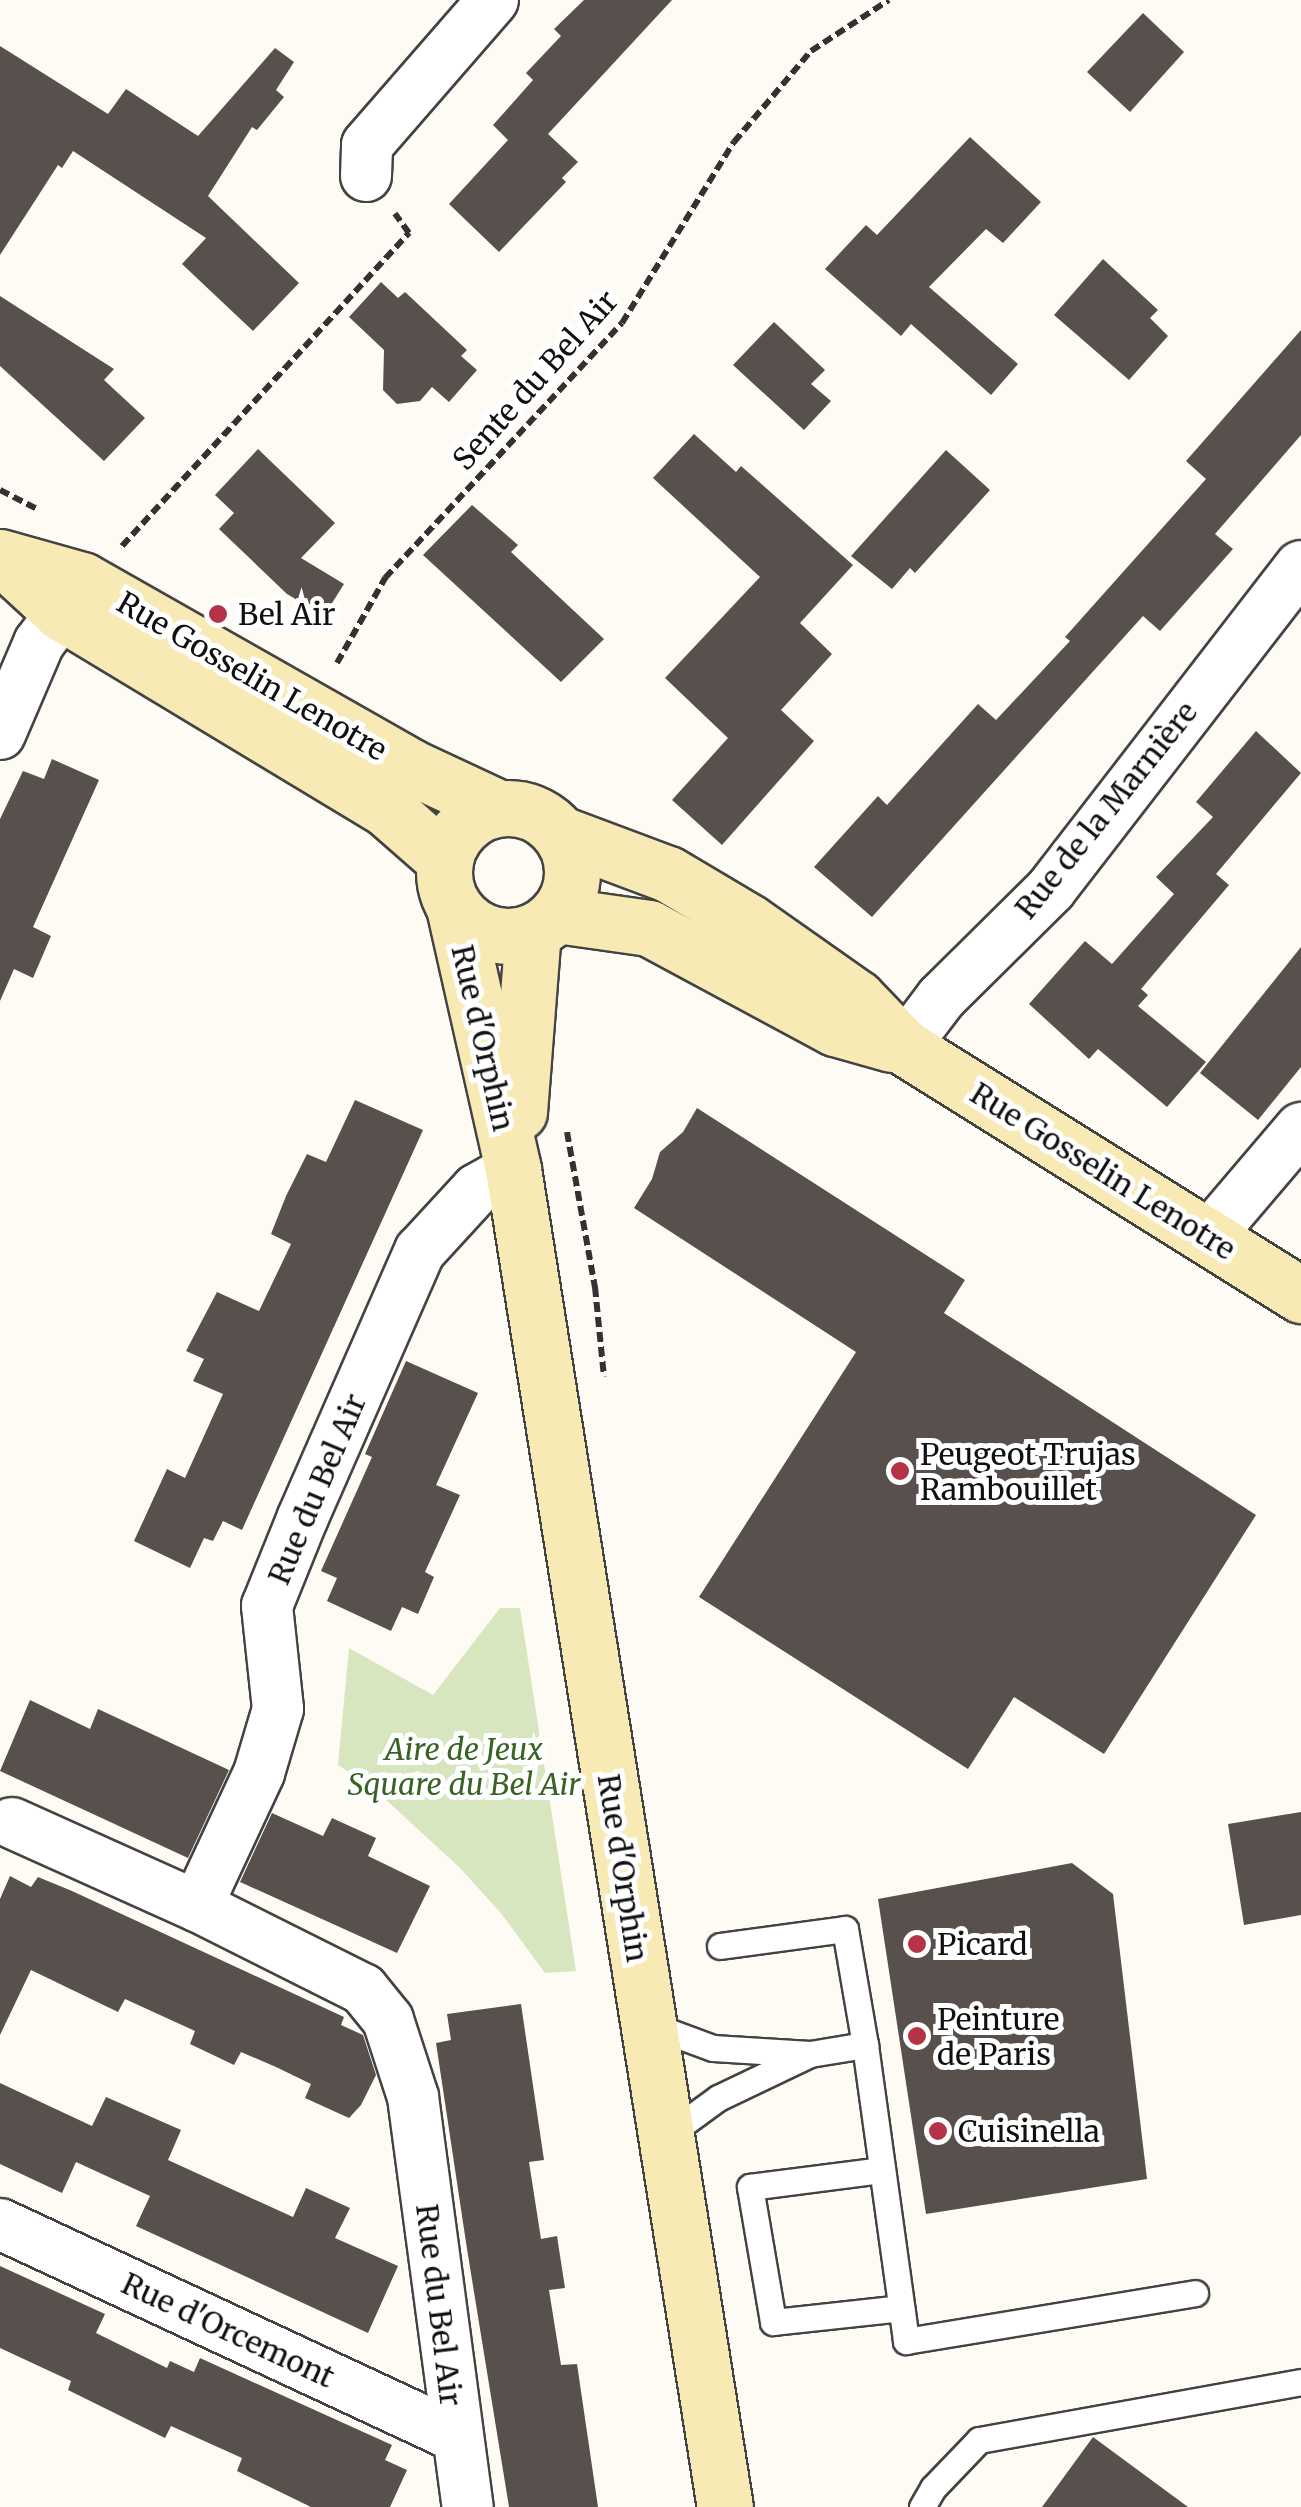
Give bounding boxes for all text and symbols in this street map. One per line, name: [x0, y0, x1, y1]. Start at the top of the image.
street label: Sente du Bel Air: [445, 283, 625, 477]
street label: Rue Gosselin Lenotre: [111, 584, 393, 768]
place label: Bel Air: [238, 596, 335, 632]
marker: Bel Air: [207, 603, 229, 625]
street label: Rue de la Marnière: [1008, 694, 1204, 926]
street label: Rue d'Orphin: [444, 942, 522, 1134]
street label: Rue Gosselin Lenotre: [964, 1075, 1242, 1267]
street label: Rue du Bel Air: [261, 1388, 373, 1590]
place label: Peugeot Trujas Rambouillet: [920, 1436, 1136, 1506]
marker: Peugeot Trujas Rambouillet: [889, 1460, 911, 1482]
park label: Aire de Jeux Square du Bel Air: [348, 1731, 580, 1802]
street label: Rue d'Orphin: [590, 1771, 656, 1965]
place label: Picard: [937, 1926, 1028, 1962]
marker: Picard: [906, 1933, 928, 1955]
place label: Peinture de Paris: [937, 2001, 1059, 2072]
marker: Peinture de Paris: [906, 2025, 928, 2047]
place label: Cuisinella: [958, 2113, 1100, 2149]
marker: Cuisinella: [927, 2120, 949, 2142]
street label: Rue du Bel Air: [409, 2202, 469, 2408]
street label: Rue d'Orcemont: [116, 2265, 340, 2395]

